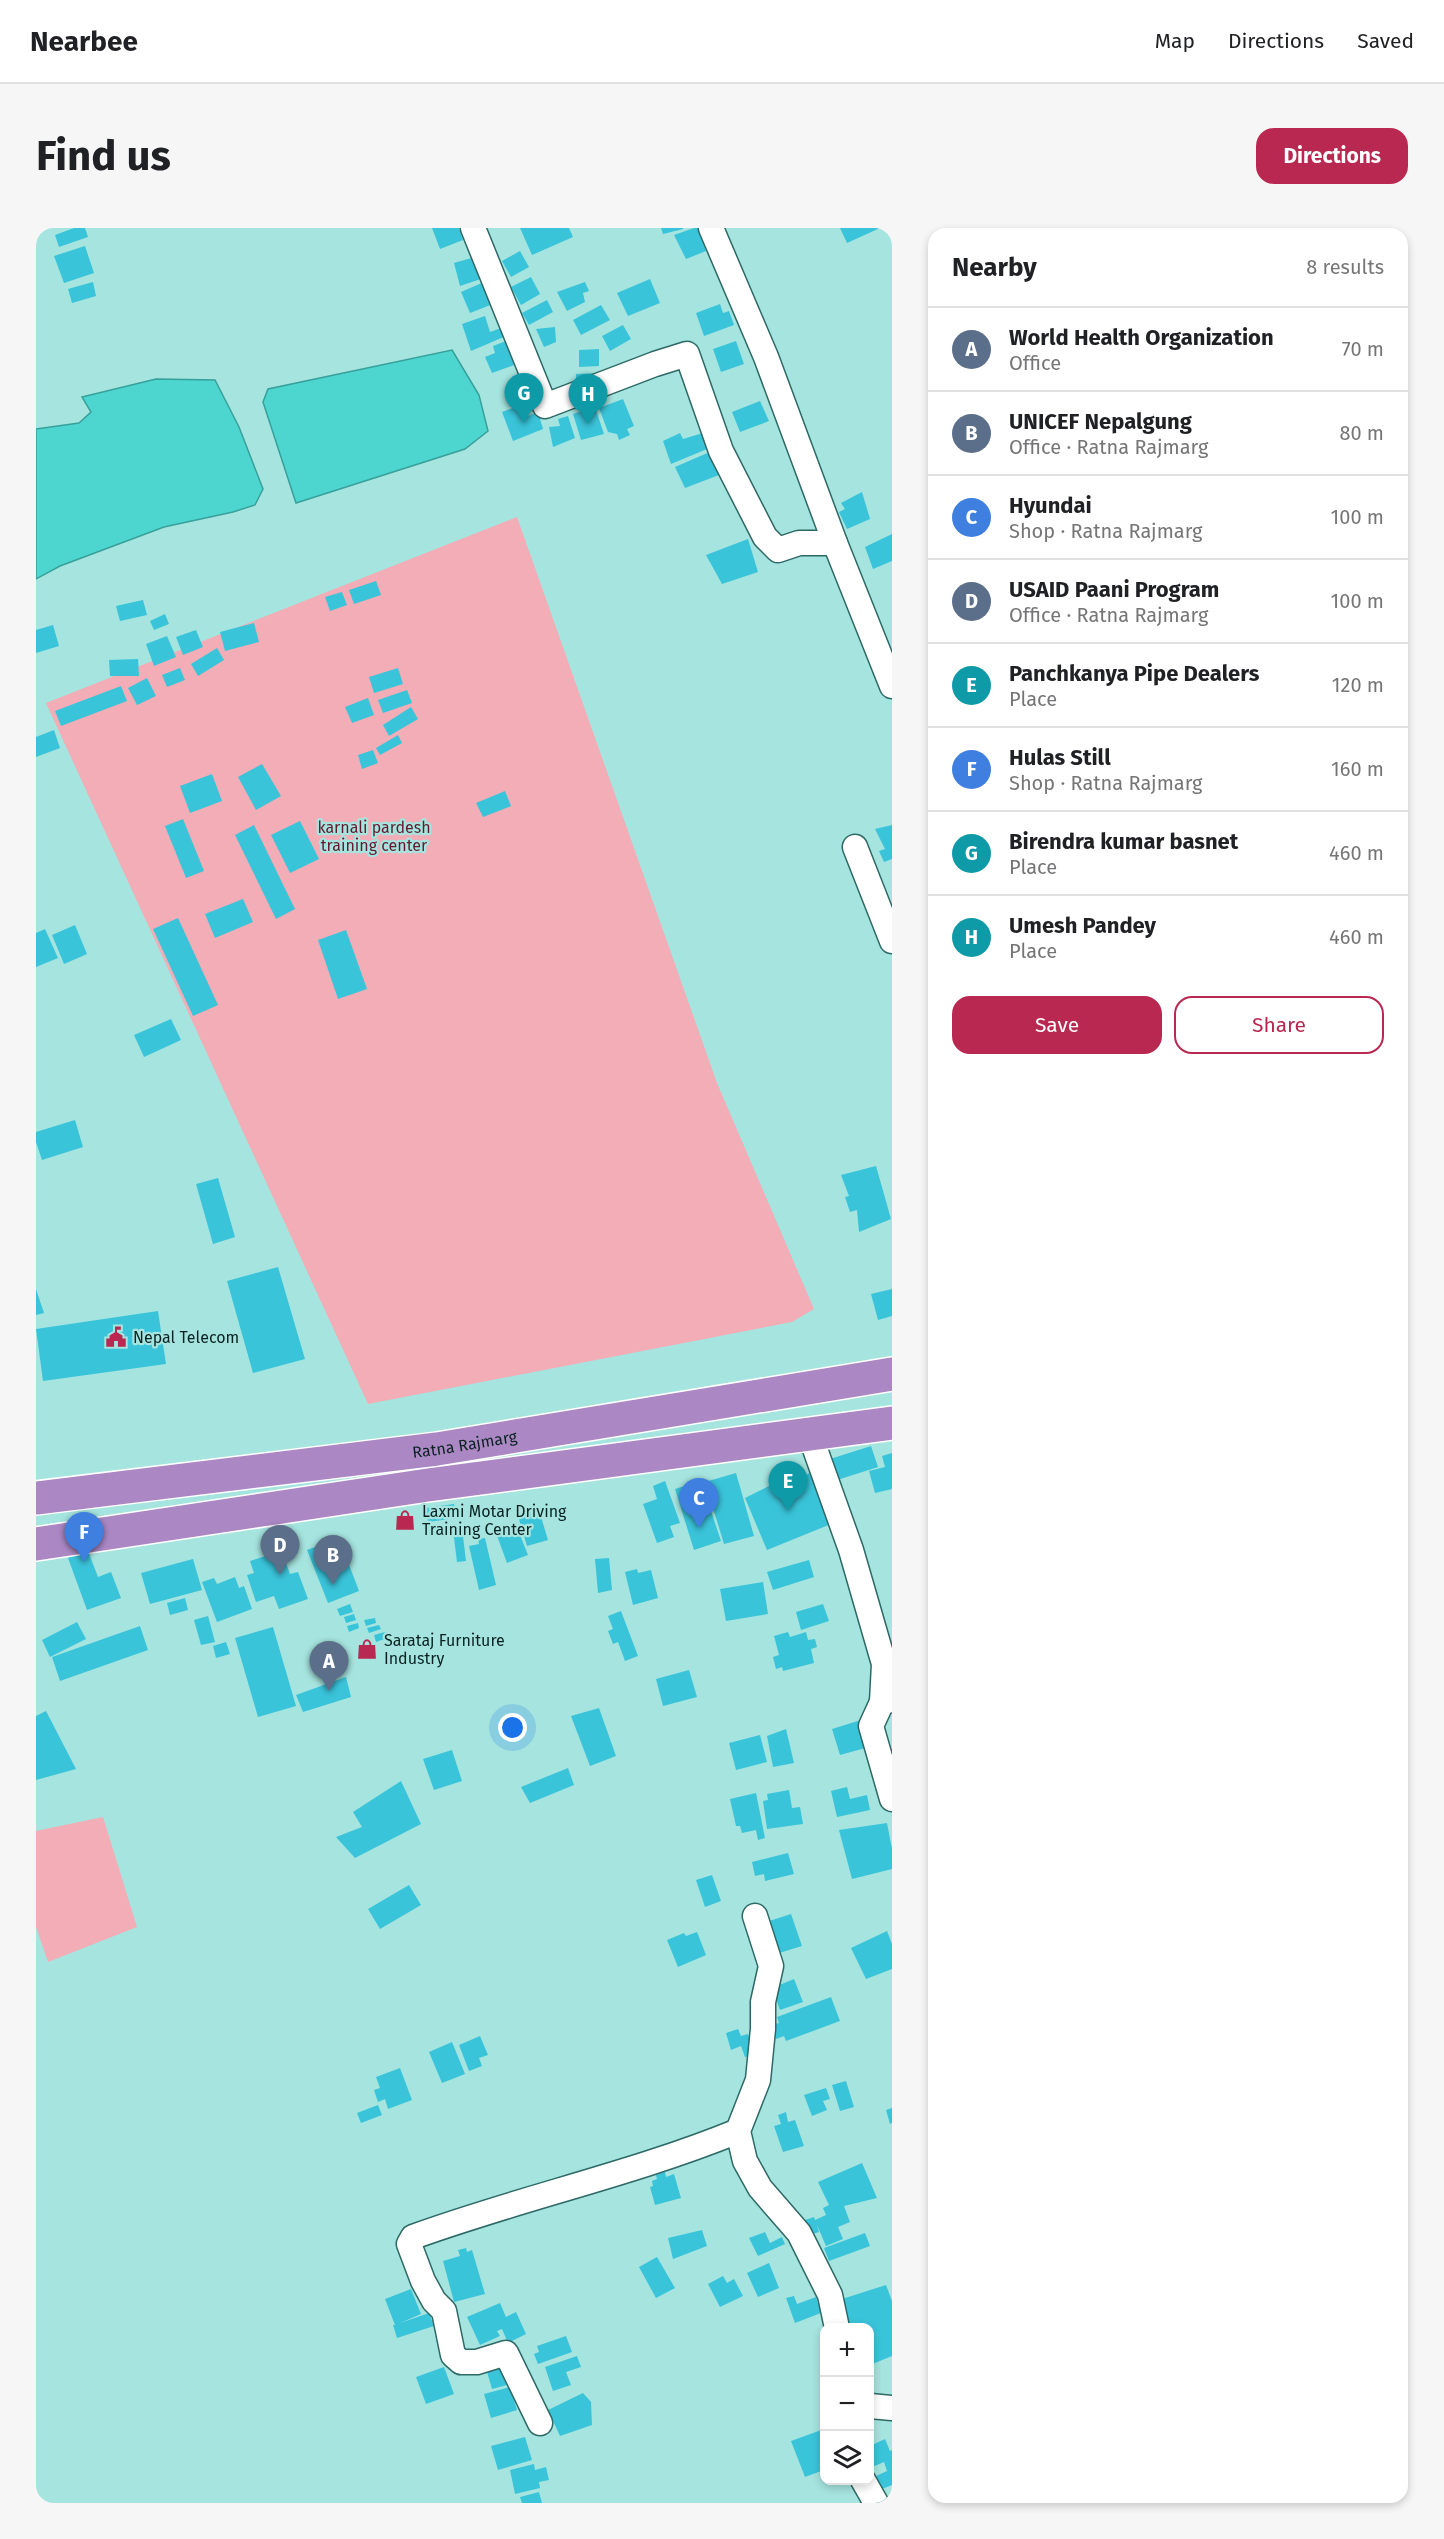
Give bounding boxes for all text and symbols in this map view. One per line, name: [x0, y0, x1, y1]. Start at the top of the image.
text: Nearbee: [30, 25, 138, 58]
text: Map: [1155, 28, 1195, 54]
text: Directions: [1228, 28, 1324, 54]
text: Saved: [1357, 28, 1414, 54]
button: Directions: [1256, 128, 1408, 184]
text: Find us: [36, 131, 171, 181]
text: Nearby: [952, 252, 1037, 283]
text: 8 results: [1306, 255, 1384, 279]
text: World Health Organization: [1009, 324, 1274, 351]
text: A: [966, 337, 977, 361]
text: 70 m: [1342, 337, 1384, 361]
text: Office: [1009, 351, 1061, 375]
pin: G: [504, 374, 544, 423]
pin: H: [568, 374, 608, 424]
text: UNICEF Nepalgung: [1009, 408, 1192, 435]
text: B: [965, 421, 978, 445]
text: 80 m: [1339, 421, 1384, 445]
text: Office · Ratna Rajmarg: [1009, 435, 1208, 459]
text: Hyundai: [1009, 492, 1092, 519]
text: C: [966, 505, 977, 529]
text: 100 m: [1331, 505, 1384, 529]
text: Shop · Ratna Rajmarg: [1009, 519, 1203, 543]
text: USAID Paani Program: [1009, 576, 1219, 603]
text: D: [965, 589, 978, 613]
text: 100 m: [1331, 589, 1384, 613]
text: Office · Ratna Rajmarg: [1009, 603, 1208, 627]
text: Panchkanya Pipe Dealers: [1009, 660, 1259, 687]
text: E: [966, 673, 977, 697]
text: 120 m: [1332, 673, 1384, 697]
text: Place: [1009, 687, 1057, 711]
text: Hulas Still: [1009, 744, 1111, 771]
text: F: [967, 757, 976, 781]
text: 160 m: [1331, 757, 1384, 781]
text: Shop · Ratna Rajmarg: [1009, 771, 1203, 795]
park label: karnali pardesh training center: [317, 818, 431, 855]
text: Birendra kumar basnet: [1009, 828, 1238, 855]
text: G: [965, 841, 978, 865]
text: 460 m: [1329, 841, 1384, 865]
text: Place: [1009, 855, 1057, 879]
text: Umesh Pandey: [1009, 912, 1156, 939]
text: H: [965, 925, 978, 949]
text: 460 m: [1329, 925, 1384, 949]
text: Place: [1009, 939, 1057, 963]
button: Save: [952, 996, 1162, 1054]
button: Share: [1174, 996, 1384, 1054]
public building icon: Nepal Telecom: [104, 1325, 128, 1349]
place label: Nepal Telecom: [133, 1328, 239, 1347]
street label: Ratna Rajmarg: [411, 1426, 519, 1461]
pin: E: [768, 1462, 807, 1511]
pin: C: [680, 1478, 718, 1528]
place label: Laxmi Motar Driving Training Center: [422, 1502, 567, 1539]
shop icon: Laxmi Motar Driving Training Center: [393, 1508, 417, 1532]
pin: F: [64, 1512, 104, 1562]
pin: D: [260, 1526, 300, 1575]
pin: B: [314, 1536, 352, 1585]
place label: Sarataj Furniture Industry: [384, 1631, 505, 1668]
shop icon: Sarataj Furniture Industry: [355, 1637, 379, 1661]
pin: A: [310, 1642, 348, 1691]
your location: [498, 1713, 527, 1742]
map controls: [820, 2323, 874, 2485]
button: +: [820, 2323, 874, 2377]
button: −: [820, 2377, 874, 2431]
button: layers: [820, 2431, 874, 2485]

